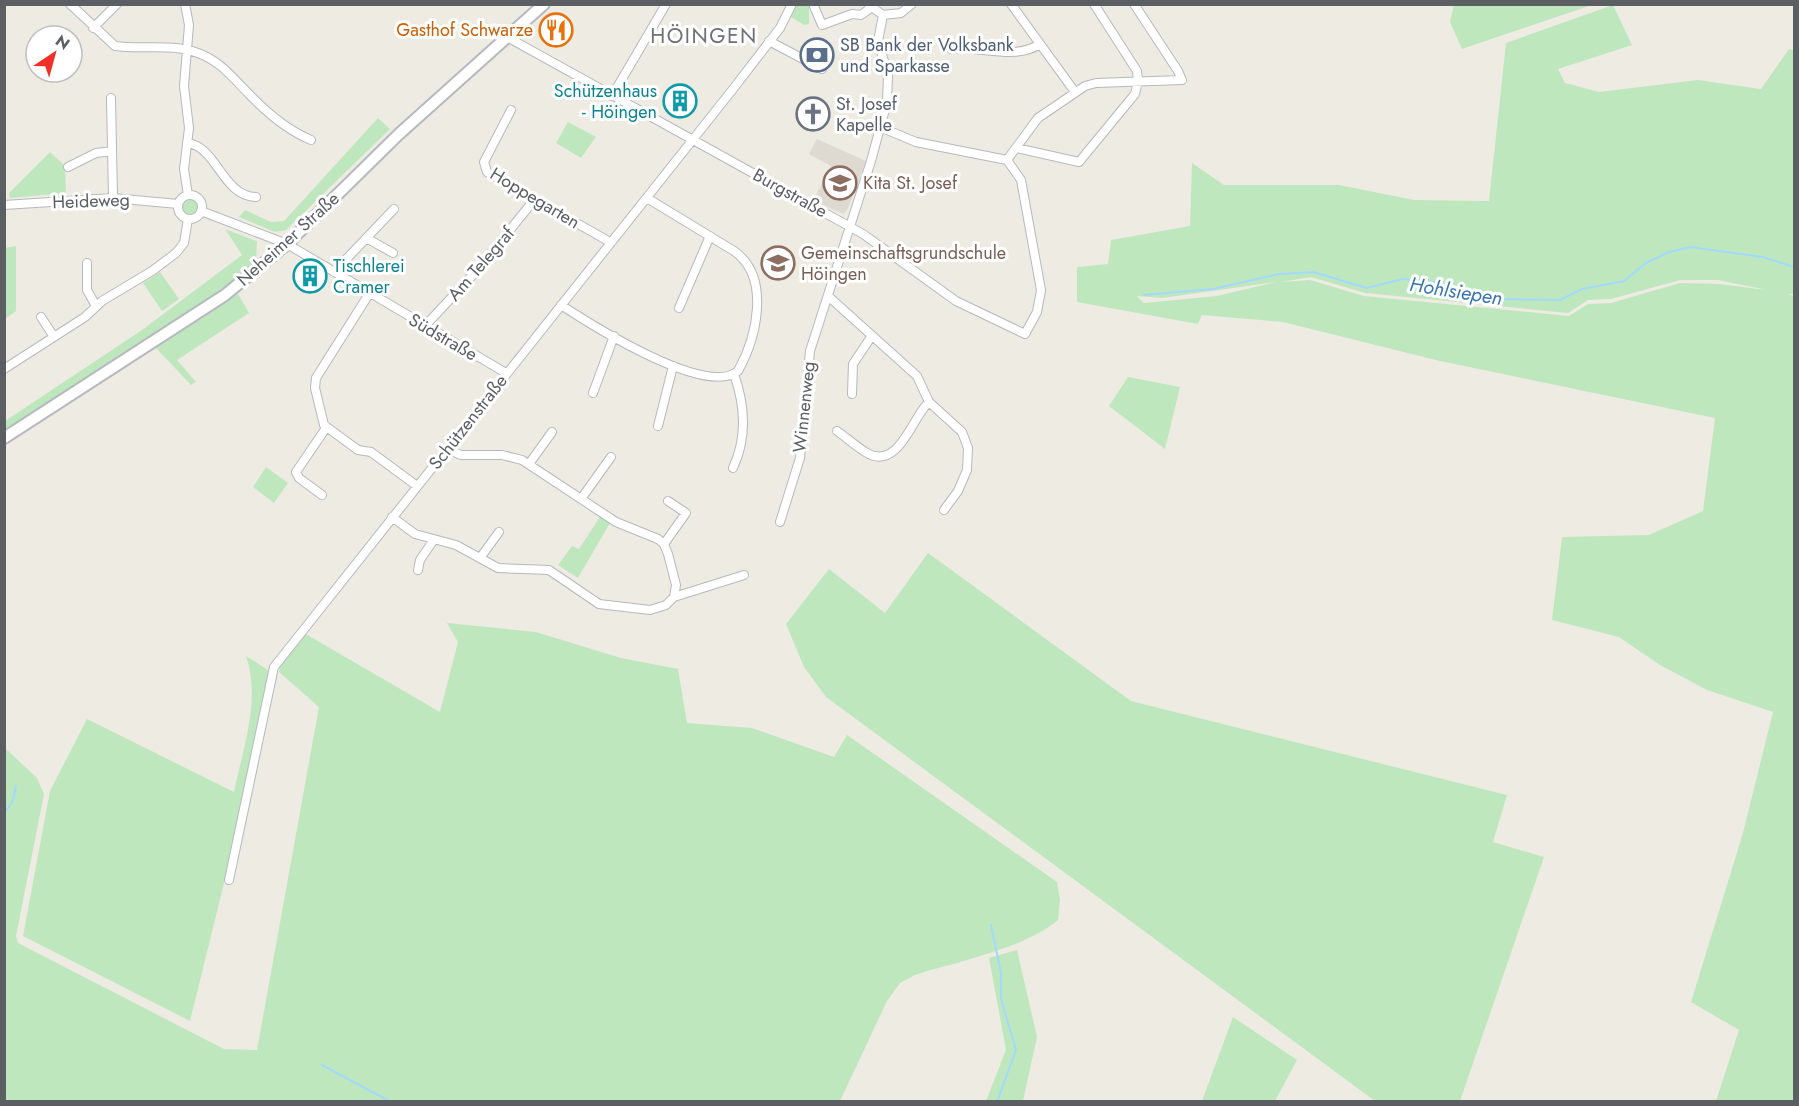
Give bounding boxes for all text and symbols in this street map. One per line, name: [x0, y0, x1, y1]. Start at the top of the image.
restaurant icon: Gasthof Schwarze: [538, 12, 574, 48]
place label: Gasthof Schwarze: [396, 17, 533, 43]
district label: HÖINGEN: [650, 21, 758, 51]
north arrow: [24, 24, 84, 84]
text: N: [51, 29, 74, 55]
place label: SB Bank der Volksbank und Sparkasse: [840, 32, 1014, 79]
bank icon: SB Bank der Volksbank und Sparkasse: [799, 37, 835, 73]
place label: Schützenhaus - Höingen: [554, 78, 657, 125]
building icon: Schützenhaus - Höingen: [662, 83, 698, 119]
place label: St. Josef Kapelle: [836, 91, 898, 138]
church icon: St. Josef Kapelle: [795, 96, 831, 132]
street label: Hoppegarten: [485, 161, 585, 235]
street label: Burgstraße: [748, 162, 832, 224]
school or university icon: Kita St. Josef: [822, 165, 858, 201]
place label: Kita St. Josef: [863, 170, 958, 196]
street label: Neheimer Straße: [231, 186, 345, 292]
street label: Heideweg: [52, 187, 130, 215]
street label: Am Telegraf: [441, 221, 521, 307]
place label: Gemeinschaftsgrundschule Höingen: [801, 240, 1006, 287]
school or university icon: Gemeinschaftsgrundschule Höingen: [760, 245, 796, 281]
place label: Tischlerei Cramer: [333, 253, 405, 300]
building icon: Tischlerei Cramer: [292, 258, 328, 294]
water label: Hohlsiepen: [1408, 270, 1504, 313]
street label: Südstraße: [404, 307, 482, 367]
street label: Winnenweg: [786, 360, 822, 454]
street label: Schützenstraße: [423, 369, 513, 475]

